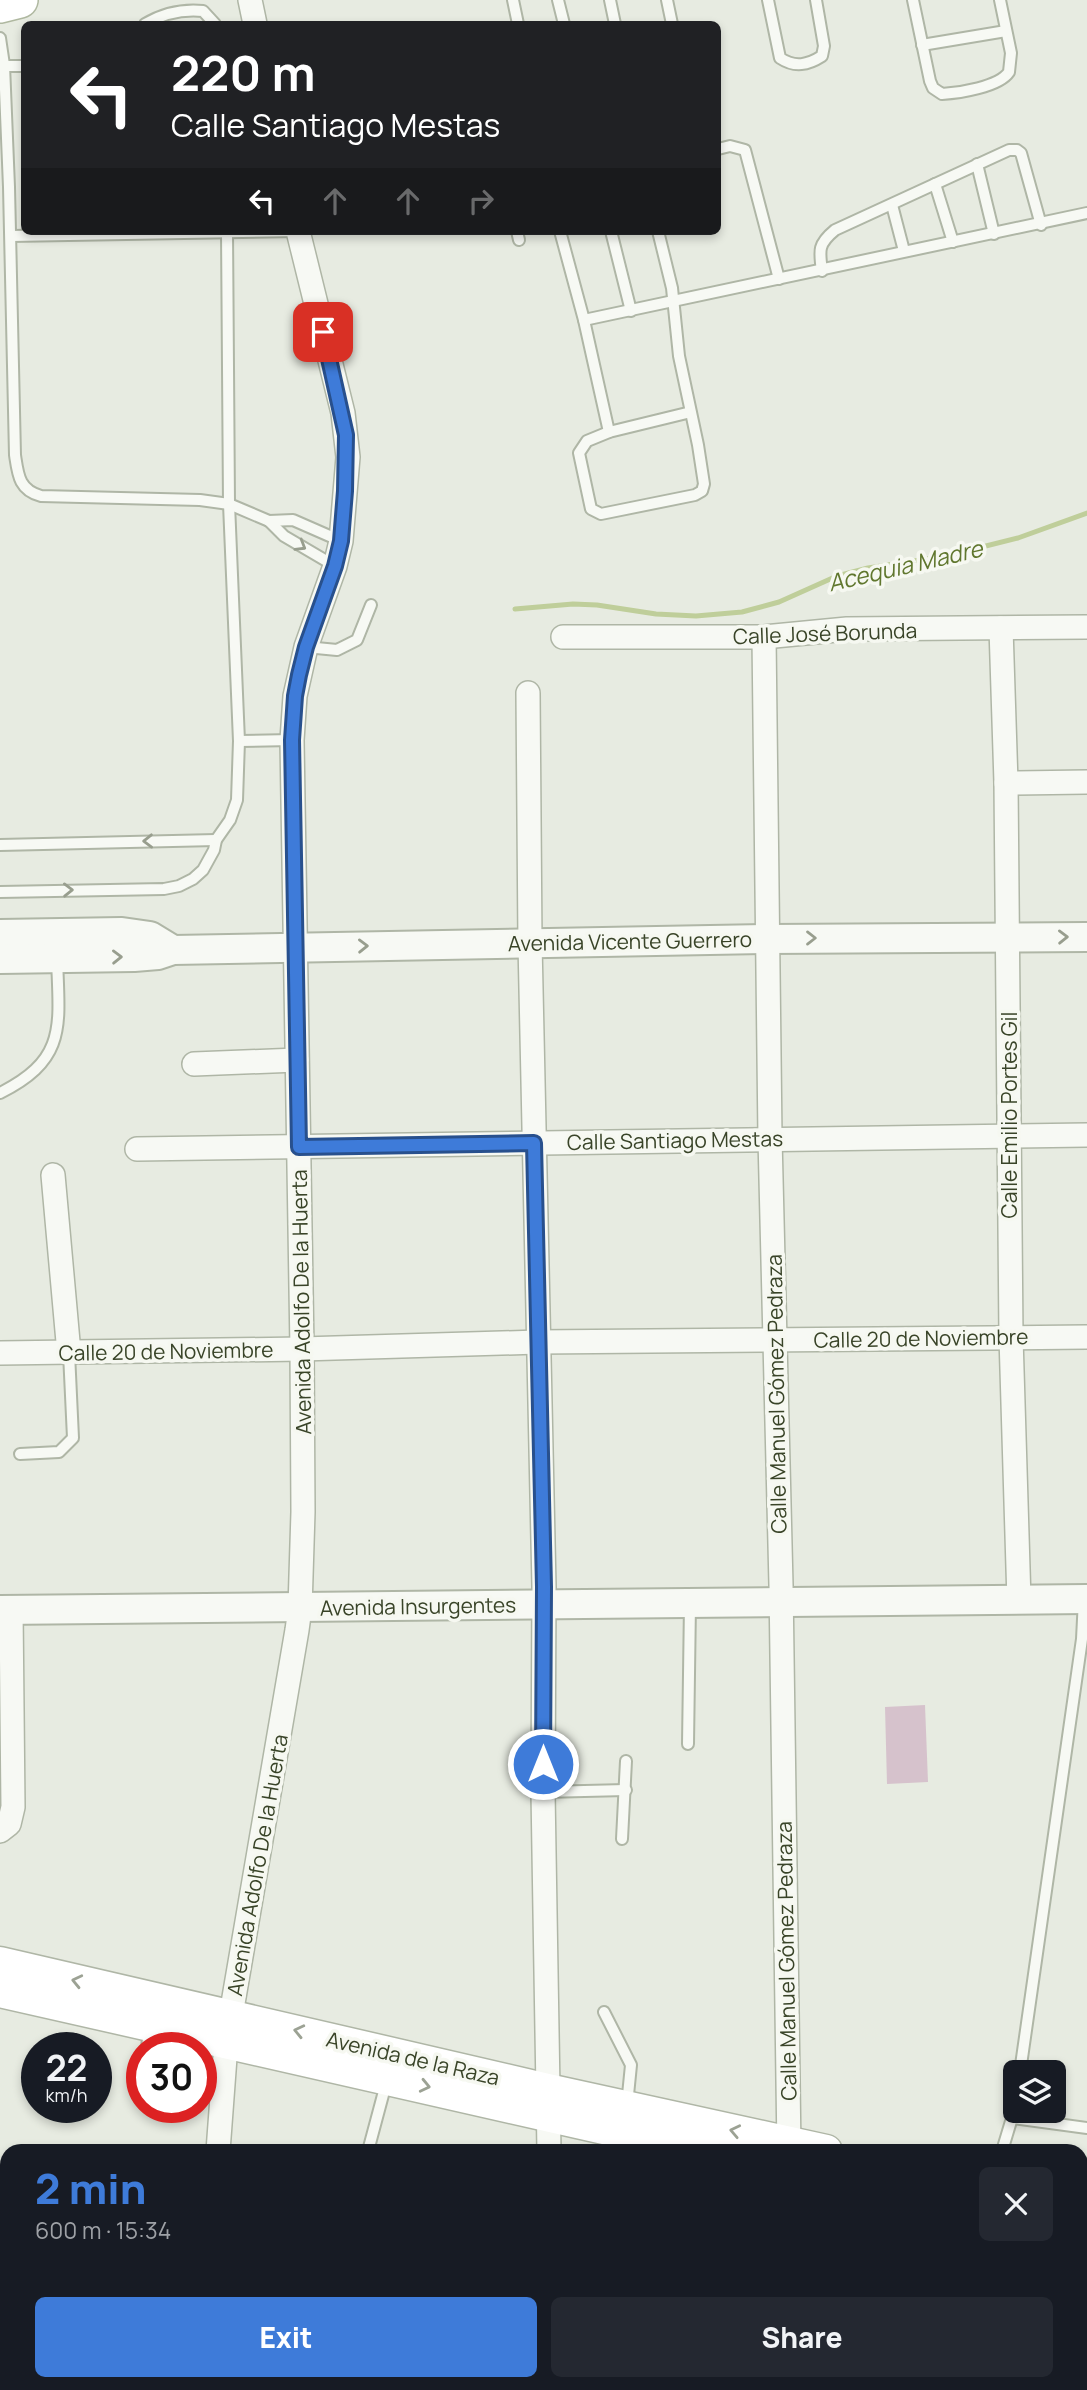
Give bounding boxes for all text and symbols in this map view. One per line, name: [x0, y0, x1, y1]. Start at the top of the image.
text: 220 m: [171, 39, 315, 106]
icon: left: [56, 49, 147, 140]
text: Calle Santiago Mestas: [171, 103, 500, 147]
icon: left: [243, 182, 281, 220]
icon: ahead: [316, 182, 354, 220]
icon: ahead: [389, 182, 427, 220]
icon: right: [462, 182, 500, 220]
pin: [293, 302, 353, 362]
icon: arrive: [304, 313, 342, 351]
water label: Acequia Madre: [825, 531, 987, 598]
one-way arrow: [293, 537, 306, 550]
street label: Calle José Borunda: [732, 616, 918, 650]
one-way arrow: [142, 834, 153, 849]
one-way arrow: [63, 883, 74, 898]
street label: Avenida Vicente Guerrero: [508, 925, 752, 957]
one-way arrow: [1059, 929, 1069, 945]
one-way arrow: [807, 930, 817, 946]
one-way arrow: [359, 938, 369, 954]
one-way arrow: [112, 949, 123, 965]
street label: Calle Emilio Portes Gil: [995, 1012, 1023, 1218]
street label: Calle Santiago Mestas: [567, 1124, 783, 1156]
street label: Avenida Adolfo De la Huerta: [285, 1169, 317, 1435]
street label: Calle Manuel Gómez Pedraza: [760, 1254, 792, 1534]
street label: Calle 20 de Noviembre: [813, 1322, 1029, 1354]
street label: Calle 20 de Noviembre: [58, 1335, 274, 1367]
street label: Avenida Insurgentes: [319, 1590, 517, 1622]
position arrow: [506, 1727, 580, 1801]
street label: Avenida Adolfo De la Huerta: [220, 1732, 294, 1998]
street label: Calle Manuel Gómez Pedraza: [770, 1821, 802, 2101]
one-way arrow: [71, 1974, 83, 1989]
street label: Avenida de la Raza: [324, 2024, 502, 2092]
one-way arrow: [293, 2025, 305, 2039]
speed limit sign: 30: [126, 2032, 217, 2123]
text: 22: [46, 2044, 87, 2092]
map controls: [1003, 2060, 1066, 2123]
button: layers: [1003, 2060, 1066, 2123]
one-way arrow: [419, 2078, 431, 2093]
text: km/h: [46, 2083, 87, 2107]
one-way arrow: [729, 2125, 741, 2140]
text: 2 min: [35, 2159, 146, 2217]
button: close: [979, 2167, 1053, 2241]
text: 600 m · 15:34: [35, 2214, 171, 2246]
button: Exit: [35, 2297, 537, 2377]
button: Share: [551, 2297, 1053, 2377]

